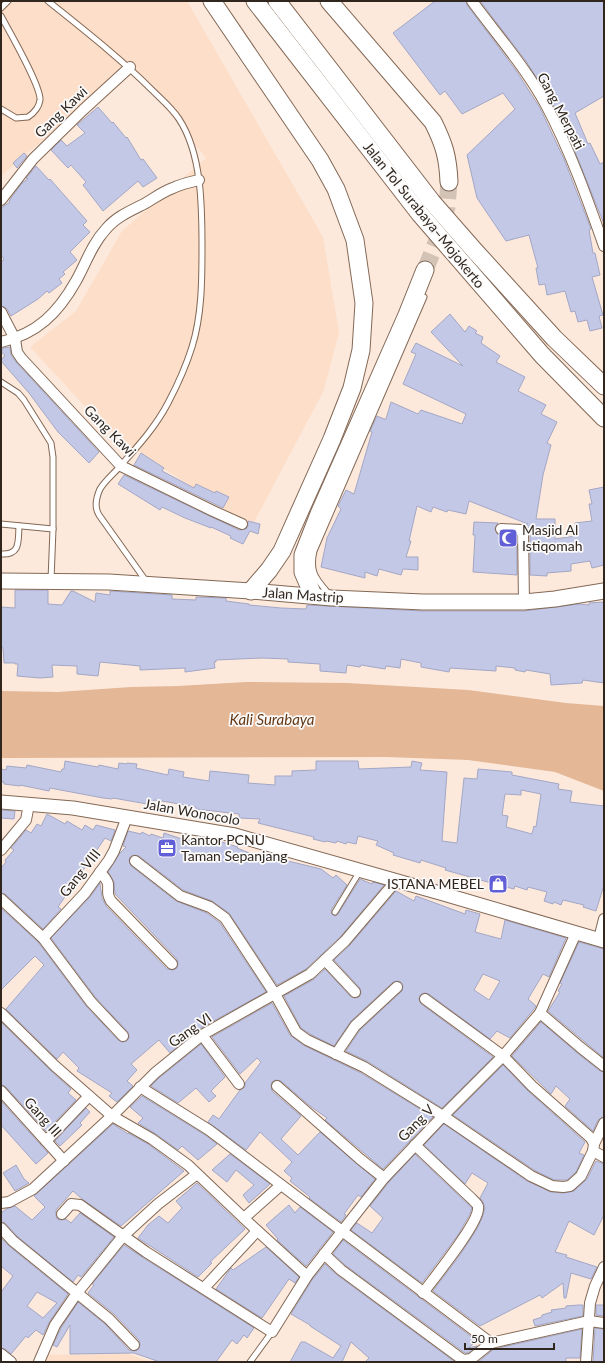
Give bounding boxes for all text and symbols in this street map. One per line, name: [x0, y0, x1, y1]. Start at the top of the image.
street label: Gang Merpati: [534, 69, 589, 152]
street label: Gang Kawi: [31, 82, 90, 141]
street label: Jalan Tol Surabaya–Mojokerto: [360, 138, 489, 291]
street label: Gang Kawi: [81, 401, 140, 460]
place label: Masjid Al Istiqomah: [522, 521, 582, 554]
mosque icon: Masjid Al Istiqomah: [497, 527, 519, 549]
street label: Jalan Mastrip: [262, 583, 344, 606]
water label: Kali Surabaya: [230, 710, 315, 728]
street label: Jalan Wonocolo: [143, 795, 241, 828]
place label: Kantor PCNU Taman Sepanjang: [181, 831, 287, 864]
office icon: Kantor PCNU Taman Sepanjang: [156, 837, 178, 859]
street label: Gang VIII: [55, 845, 104, 900]
shop icon: ISTANA MEBEL: [487, 873, 509, 895]
place label: ISTANA MEBEL: [387, 875, 484, 892]
street label: Gang VI: [165, 1009, 215, 1051]
street label: Gang III: [21, 1093, 66, 1140]
street label: Gang V: [394, 1100, 438, 1145]
scale bar: [465, 1325, 554, 1351]
text: 50 m: [471, 1331, 498, 1346]

